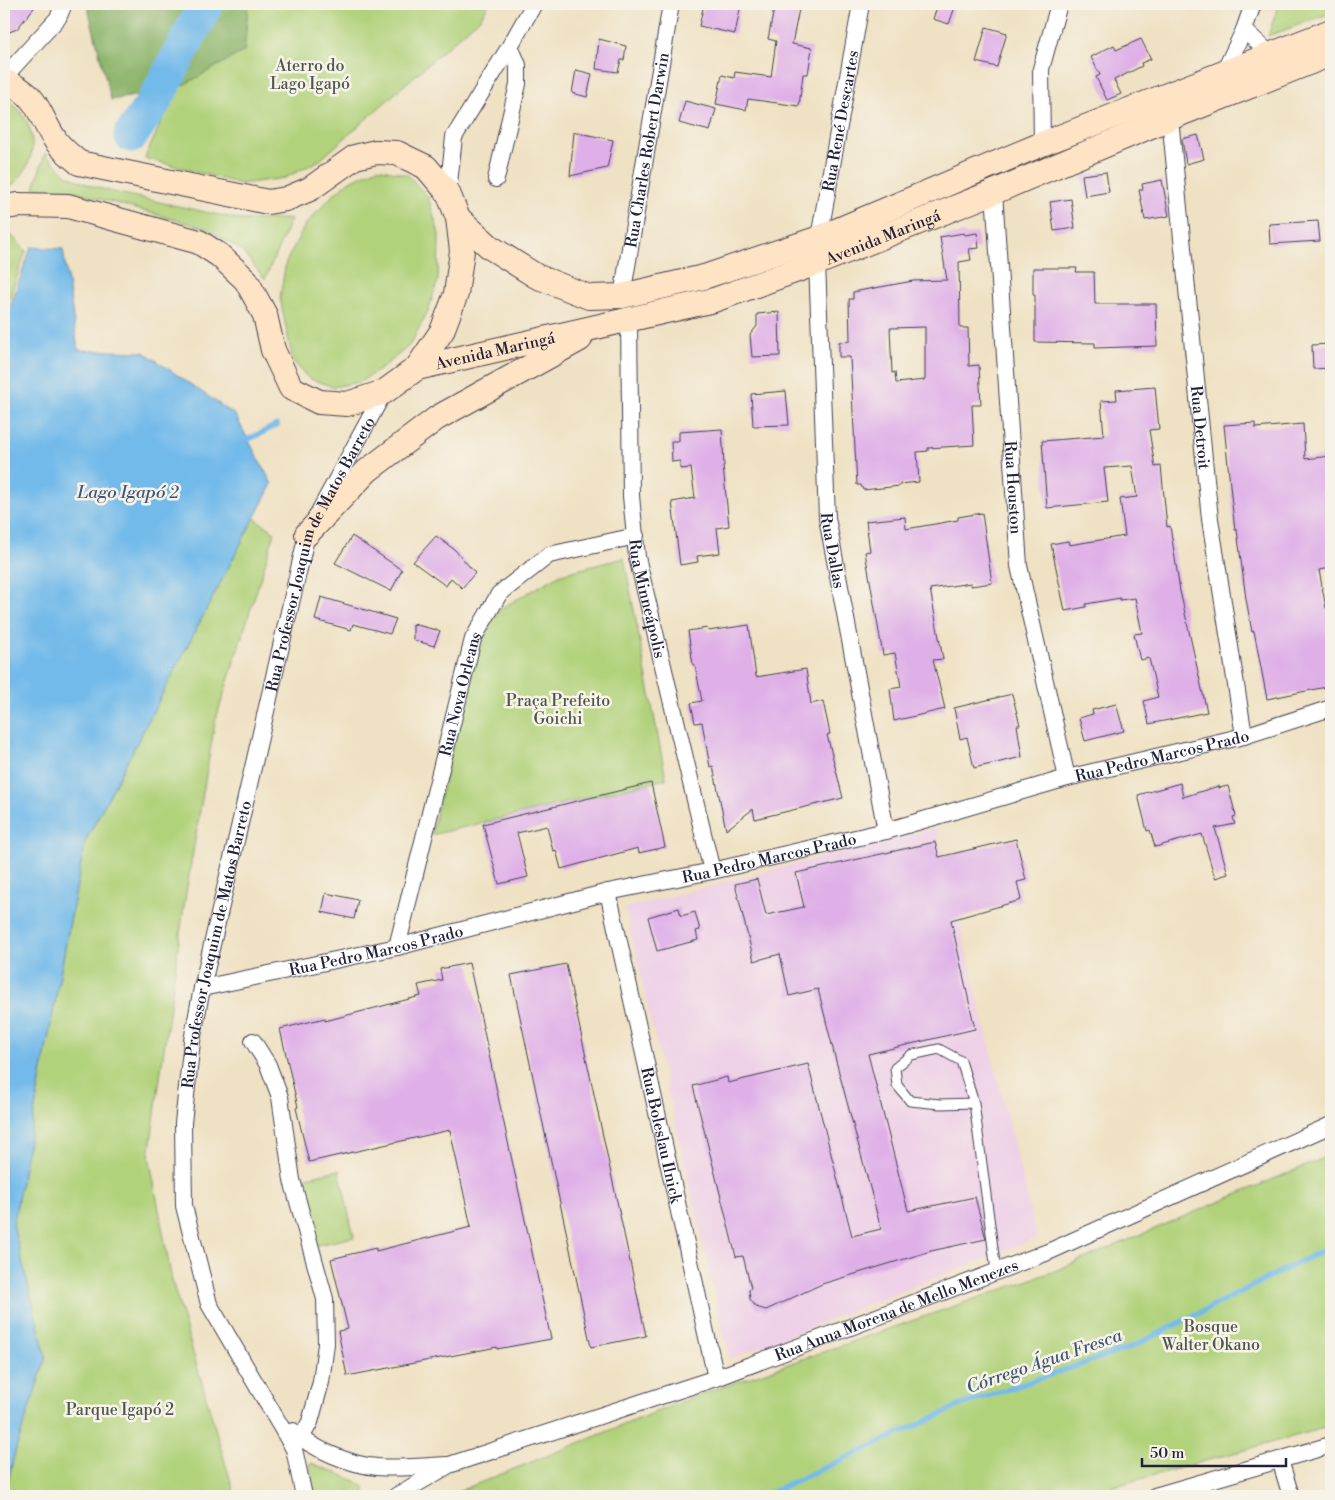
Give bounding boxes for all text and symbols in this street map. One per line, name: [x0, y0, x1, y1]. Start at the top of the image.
street label: Rua René Descartes: [819, 49, 864, 193]
street label: Rua Charles Robert Darwin: [621, 51, 674, 249]
park label: Aterro do Lago Igapó: [270, 56, 350, 94]
street label: Avenida Maringá: [822, 205, 944, 270]
street label: Avenida Maringá: [432, 328, 558, 375]
street label: Rua Detroit: [1186, 385, 1214, 471]
street label: Rua Professor Joaquim de Matos Barreto: [262, 413, 380, 694]
street label: Rua Houston: [1000, 440, 1026, 535]
water label: Lago Igapó 2: [76, 481, 179, 504]
street label: Rua Dallas: [816, 512, 849, 590]
street label: Rua Minneápolis: [624, 538, 670, 660]
street label: Rua Nova Orleans: [435, 628, 486, 758]
park label: Praça Prefeito Goichi: [506, 691, 610, 729]
street label: Rua Pedro Marcos Prado: [1073, 726, 1252, 787]
street label: Rua Professor Joaquim de Matos Barreto: [178, 799, 256, 1090]
street label: Rua Pedro Marcos Prado: [680, 829, 858, 888]
street label: Rua Pedro Marcos Prado: [287, 921, 465, 980]
street label: Rua Boleslau Ilnick: [636, 1065, 686, 1207]
street label: Rua Anna Morena de Mello Menezes: [772, 1255, 1021, 1366]
park label: Bosque Walter Okano: [1161, 1317, 1260, 1355]
water label: Córrego Água Fresca: [963, 1324, 1126, 1399]
park label: Parque Igapó 2: [66, 1400, 174, 1420]
scale bar: [1142, 1435, 1286, 1467]
text: 50 m: [1150, 1444, 1184, 1463]

